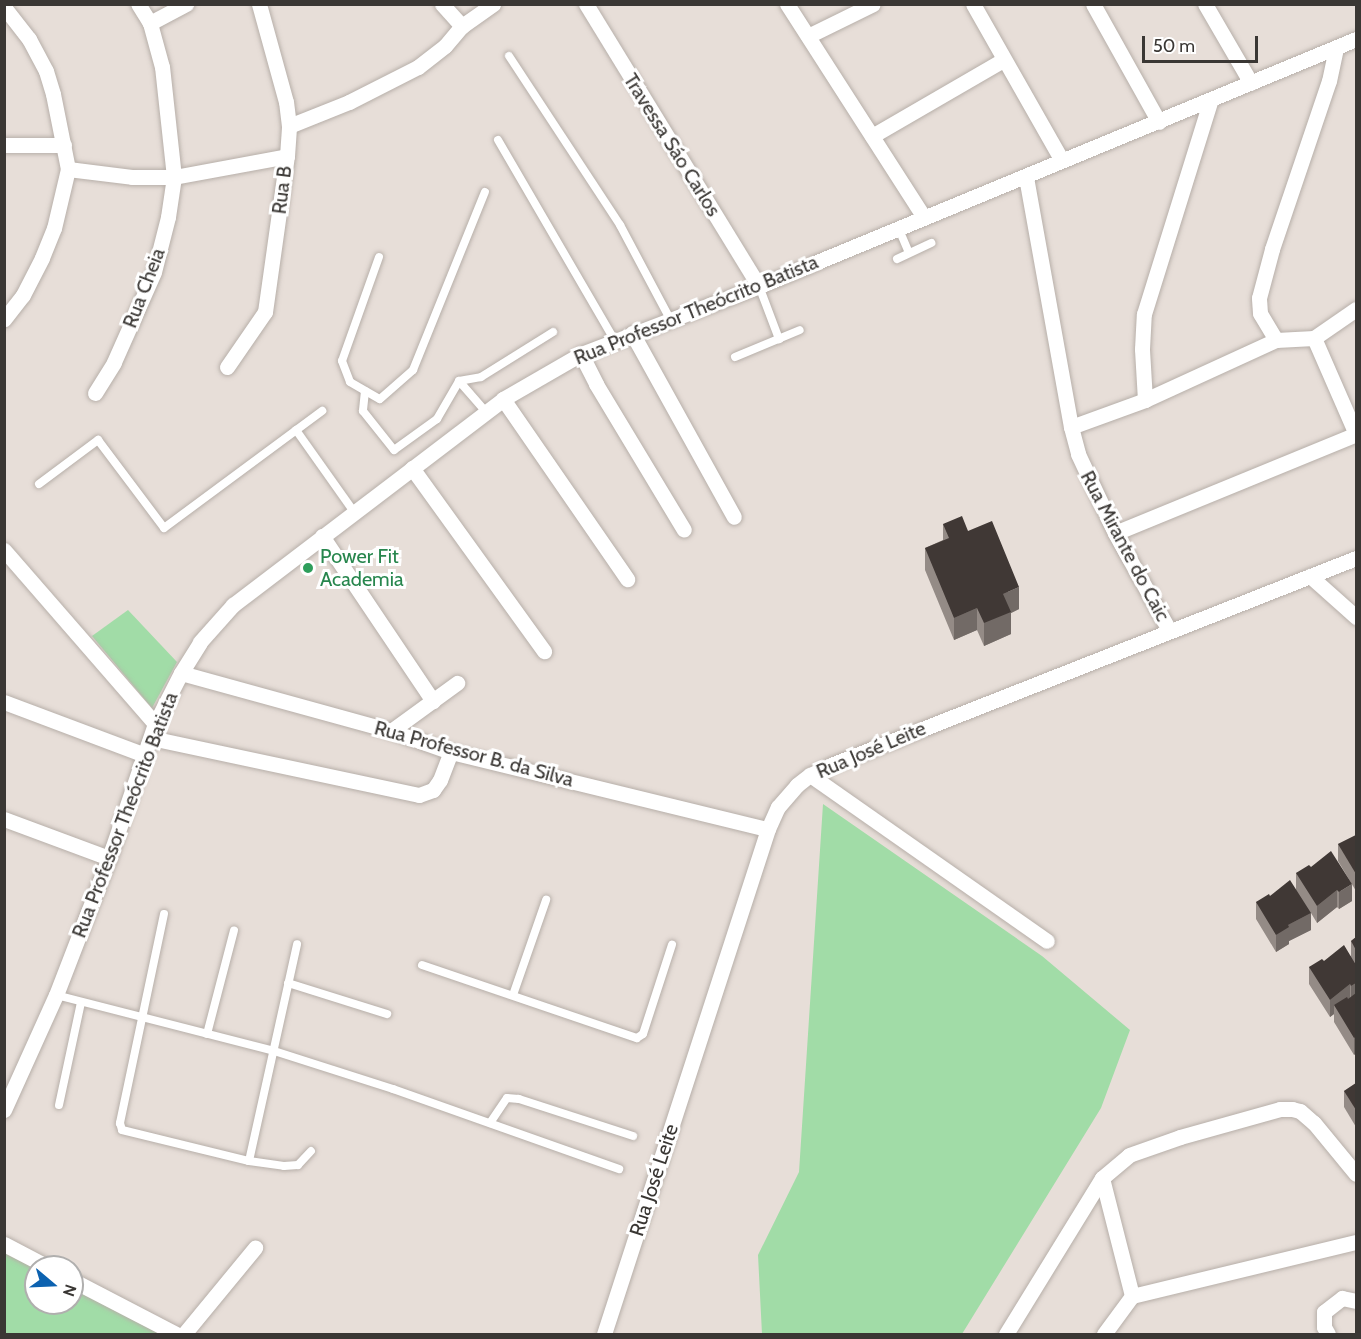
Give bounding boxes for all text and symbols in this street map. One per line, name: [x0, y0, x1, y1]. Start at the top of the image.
scale bar: [1145, 24, 1260, 62]
text: 50 m: [1153, 35, 1195, 57]
street label: Travessa Sáo Carlos: [618, 69, 726, 221]
street label: Rua B: [267, 165, 297, 215]
street label: Rua Cheia: [118, 245, 170, 331]
street label: Rua Professor Theócrito Batista: [570, 250, 822, 370]
street label: Rua Mirante do Caic: [1075, 467, 1175, 625]
place label: Power Fit Academia: [320, 544, 403, 591]
marker: Power Fit Academia: [301, 561, 315, 575]
street label: Rua Professor Theócrito Batista: [67, 689, 183, 941]
street label: Rua Professor B. da Silva: [372, 716, 576, 792]
street label: Rua José Leite: [813, 716, 929, 784]
street label: Rua José Leite: [625, 1121, 683, 1239]
north arrow: [24, 1255, 84, 1315]
text: N: [59, 1282, 80, 1299]

